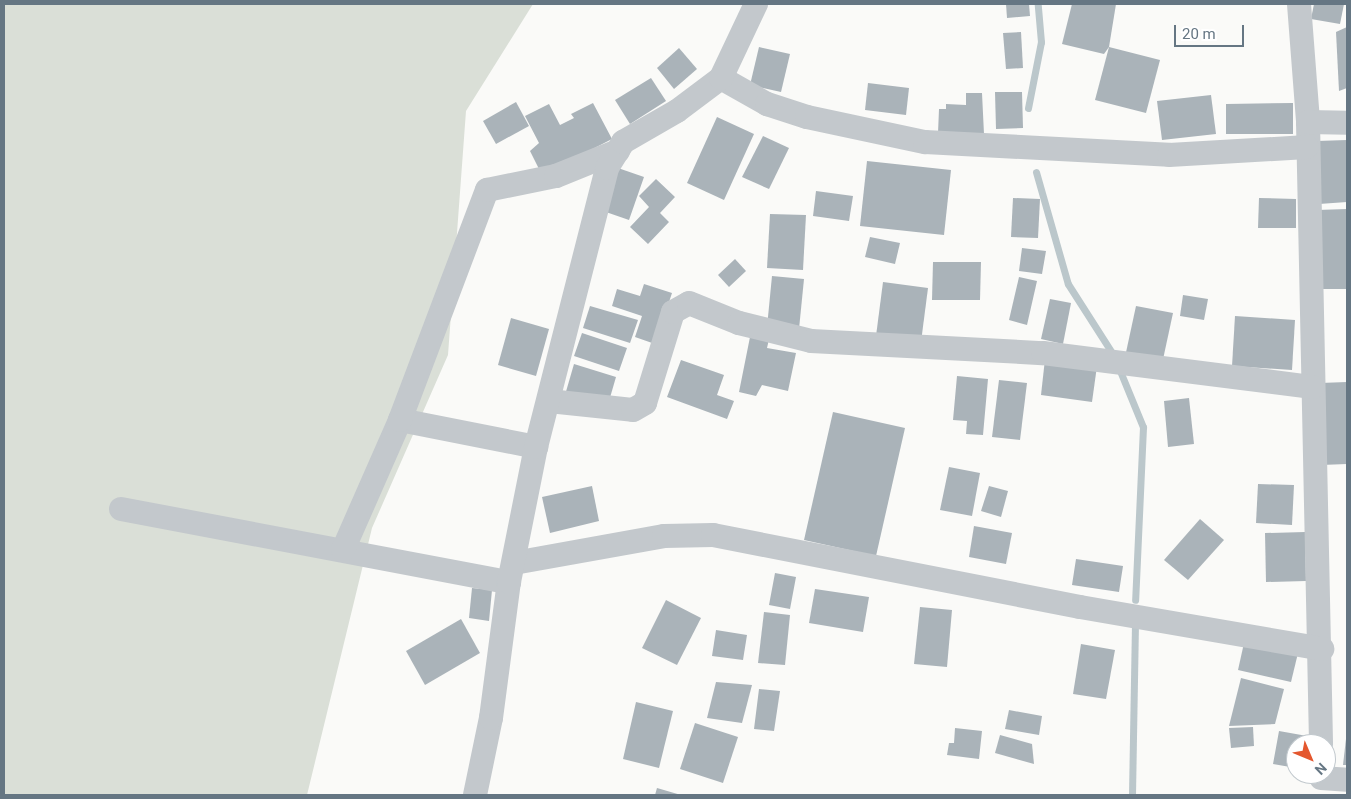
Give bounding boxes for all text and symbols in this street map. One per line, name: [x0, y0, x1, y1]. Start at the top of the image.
scale bar: [1176, 15, 1246, 47]
text: 20 m: [1182, 25, 1216, 43]
north arrow: [1286, 734, 1336, 784]
text: N: [1312, 760, 1330, 778]

